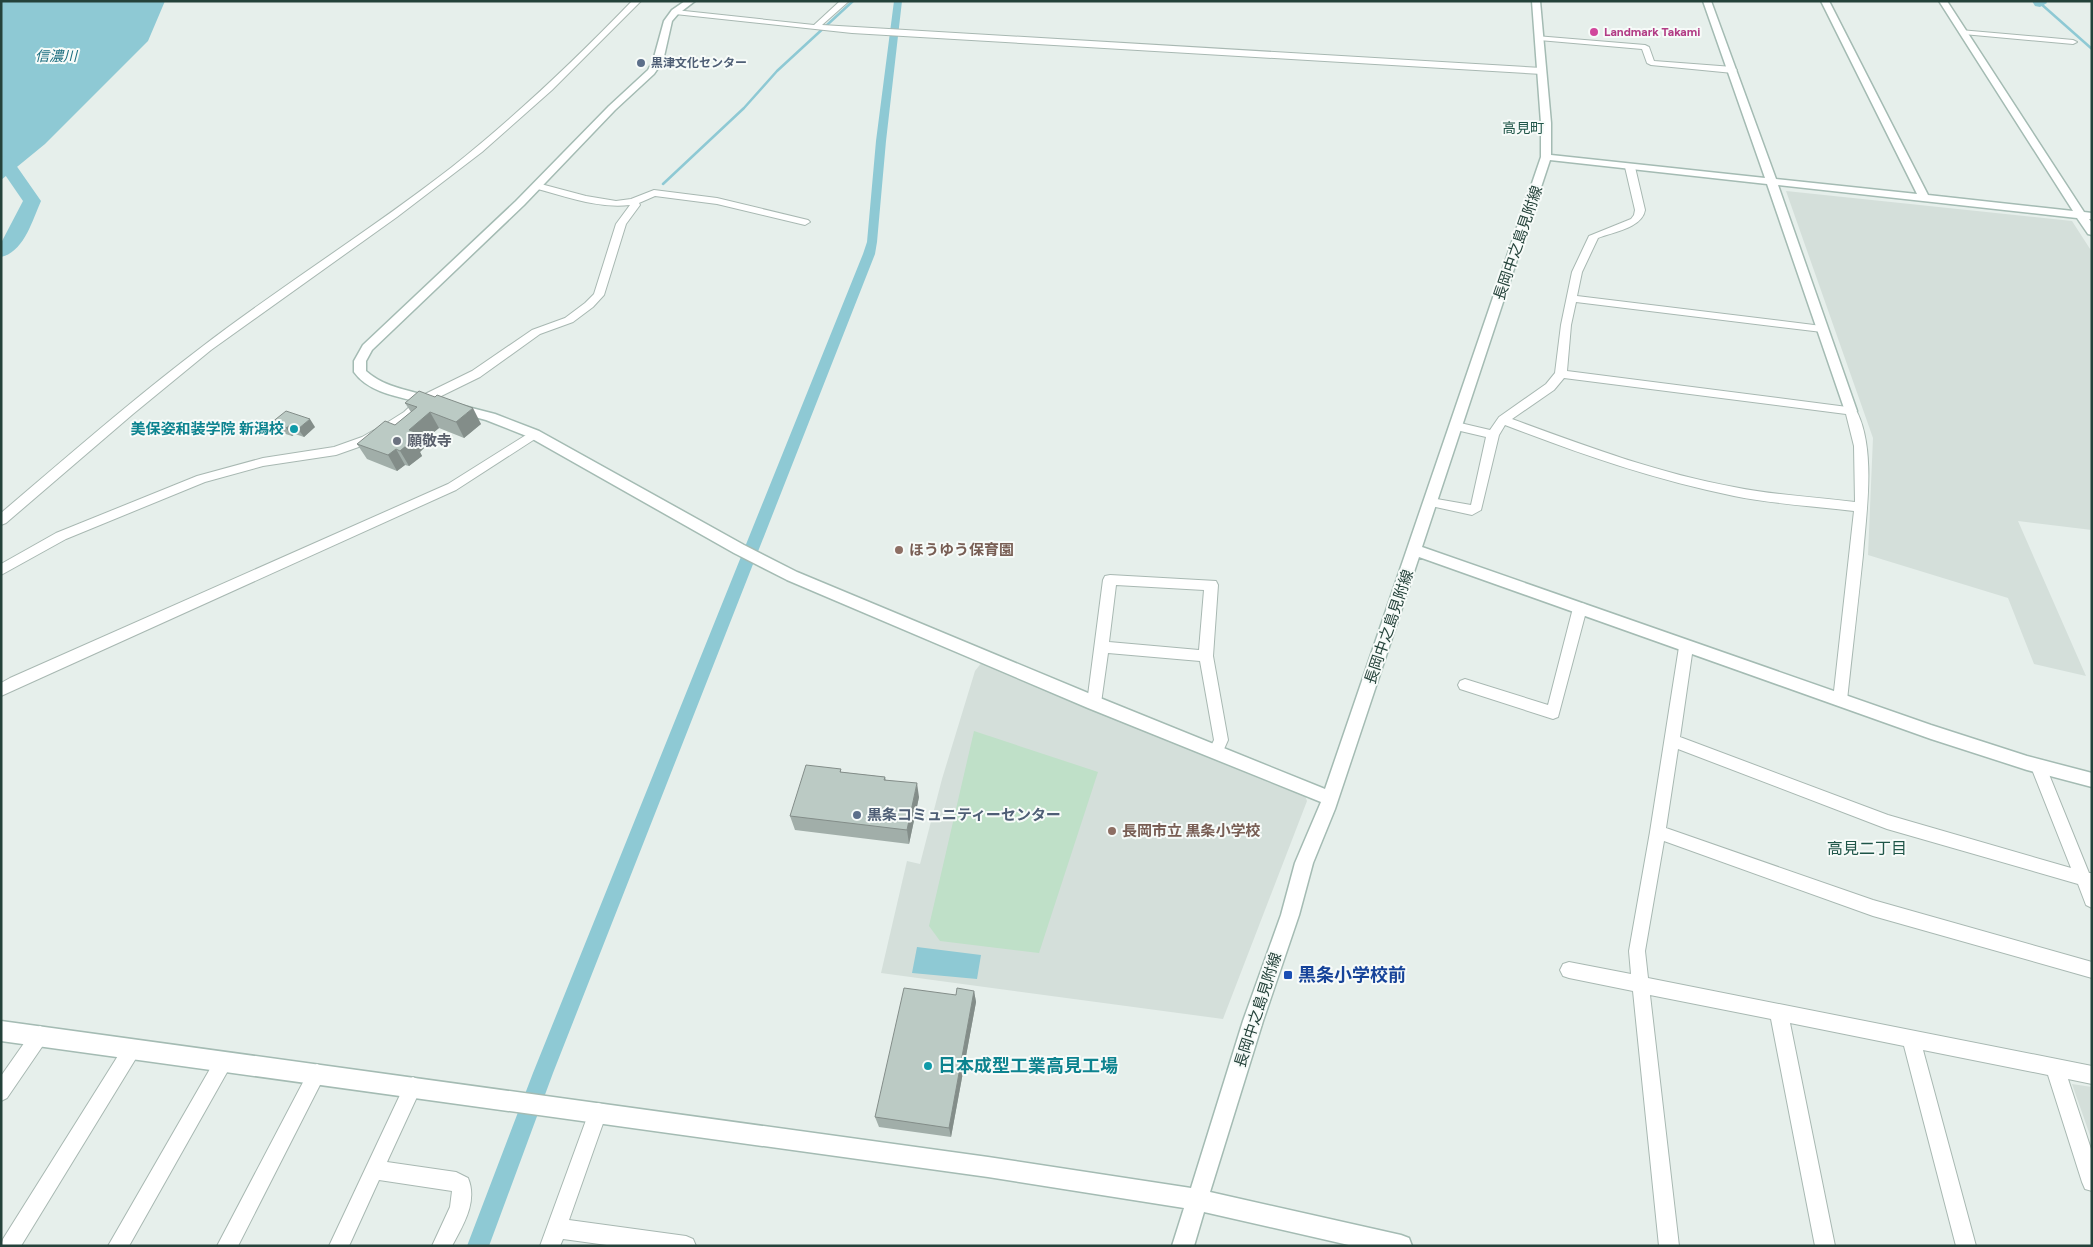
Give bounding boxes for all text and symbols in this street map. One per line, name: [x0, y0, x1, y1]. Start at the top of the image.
place label: Landmark Takami: [1604, 25, 1700, 39]
marker: Landmark Takami: [1588, 26, 1600, 38]
water label: 信濃川: [35, 48, 79, 65]
place label: 黒津文化センター: [651, 56, 747, 70]
marker: 黒津文化センター: [635, 57, 647, 69]
district label: 高見町: [1502, 120, 1544, 137]
street label: 長岡中之島見附線: [1490, 183, 1546, 303]
place label: 美保姿和装学院 新潟校: [130, 420, 284, 438]
marker: 美保姿和装学院 新潟校: [288, 423, 300, 435]
place label: 願敬寺: [407, 432, 452, 450]
marker: 願敬寺: [391, 435, 403, 447]
place label: ほうゆう保育園: [909, 541, 1014, 559]
marker: ほうゆう保育園: [893, 544, 905, 556]
street label: 長岡中之島見附線: [1361, 567, 1417, 687]
place label: 黒条コミュニティーセンター: [867, 806, 1061, 824]
marker: 黒条コミュニティーセンター: [851, 809, 863, 821]
place label: 長岡市立 黒条小学校: [1122, 822, 1261, 840]
marker: 長岡市立 黒条小学校: [1106, 825, 1118, 837]
district label: 高見二丁目: [1827, 839, 1907, 858]
street label: 長岡中之島見附線: [1231, 950, 1285, 1070]
place label: 黒条小学校前: [1298, 964, 1406, 986]
marker: 黒条小学校前: [1282, 969, 1294, 981]
place label: 日本成型工業高見工場: [938, 1055, 1118, 1077]
marker: 日本成型工業高見工場: [922, 1060, 934, 1072]

